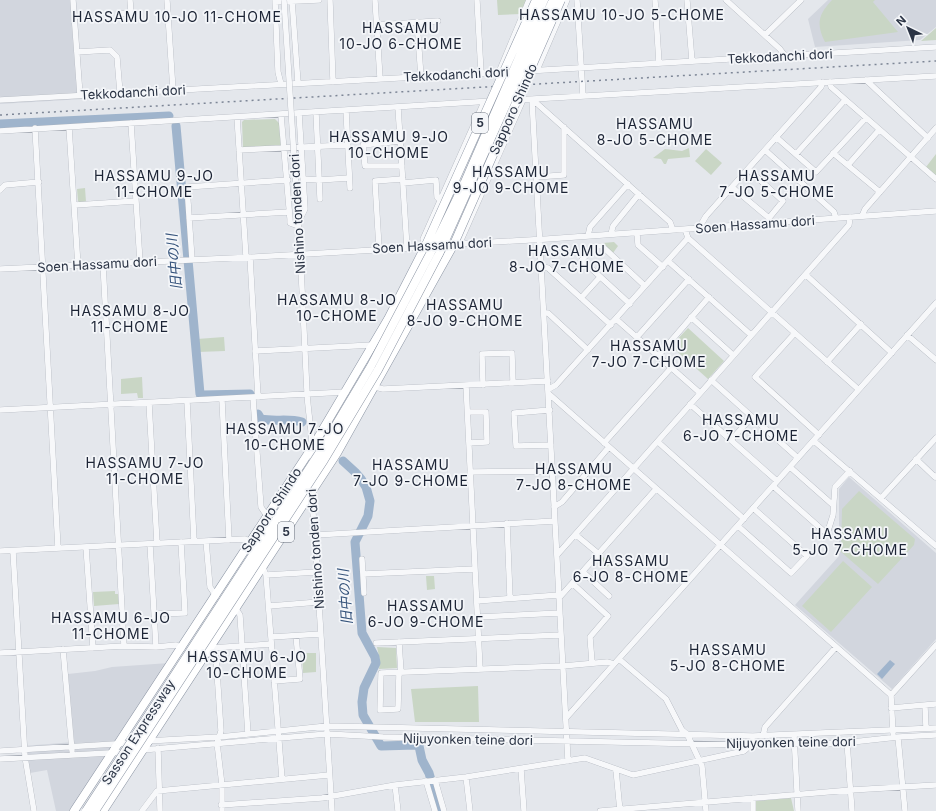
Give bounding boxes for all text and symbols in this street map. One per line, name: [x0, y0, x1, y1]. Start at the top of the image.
district label: HASSAMU 10-JO 5-CHOME: [519, 6, 725, 23]
district label: HASSAMU 10-JO 11-CHOME: [72, 8, 282, 25]
north arrow: [888, 8, 928, 48]
text: N: [893, 13, 909, 29]
district label: HASSAMU 10-JO 6-CHOME: [339, 19, 463, 52]
street label: Tekkodanchi dori: [727, 45, 833, 67]
street label: Sapporo Shindo: [486, 61, 540, 157]
street label: Tekkodanchi dori: [403, 63, 509, 85]
street label: Tekkodanchi dori: [80, 81, 186, 103]
road number: 5: [472, 113, 488, 133]
district label: HASSAMU 8-JO 5-CHOME: [597, 115, 713, 148]
district label: HASSAMU 9-JO 10-CHOME: [329, 128, 449, 161]
street label: Nishino tonden dori: [286, 154, 308, 274]
district label: HASSAMU 9-JO 9-CHOME: [453, 163, 569, 196]
district label: HASSAMU 9-JO 11-CHOME: [94, 167, 214, 200]
district label: HASSAMU 7-JO 5-CHOME: [719, 167, 835, 200]
street label: Soen Hassamu dori: [695, 212, 815, 236]
water label: 旧中の川: [162, 231, 184, 291]
street label: Soen Hassamu dori: [372, 234, 492, 256]
district label: HASSAMU 8-JO 7-CHOME: [509, 242, 625, 275]
street label: Soen Hassamu dori: [37, 253, 157, 275]
district label: HASSAMU 8-JO 10-CHOME: [277, 291, 397, 324]
district label: HASSAMU 8-JO 9-CHOME: [407, 296, 523, 329]
district label: HASSAMU 8-JO 11-CHOME: [70, 302, 190, 335]
district label: HASSAMU 7-JO 7-CHOME: [591, 337, 707, 370]
district label: HASSAMU 6-JO 7-CHOME: [683, 411, 799, 444]
district label: HASSAMU 7-JO 10-CHOME: [225, 420, 345, 453]
district label: HASSAMU 7-JO 11-CHOME: [85, 454, 205, 487]
district label: HASSAMU 7-JO 9-CHOME: [353, 456, 469, 489]
district label: HASSAMU 7-JO 8-CHOME: [516, 460, 632, 493]
street label: Sapporo Shindo: [238, 464, 305, 555]
street label: Nishino tonden dori: [303, 488, 327, 610]
road number: 5: [278, 522, 294, 542]
district label: HASSAMU 5-JO 7-CHOME: [792, 525, 908, 558]
district label: HASSAMU 6-JO 8-CHOME: [573, 552, 689, 585]
water label: 旧中の川: [334, 567, 355, 626]
district label: HASSAMU 6-JO 9-CHOME: [368, 597, 484, 630]
district label: HASSAMU 6-JO 11-CHOME: [51, 609, 171, 642]
district label: HASSAMU 5-JO 8-CHOME: [670, 641, 786, 674]
district label: HASSAMU 6-JO 10-CHOME: [187, 648, 307, 681]
street label: Sasson Expressway: [98, 676, 178, 788]
street label: Nijuyonken teine dori: [403, 730, 533, 748]
street label: Nijuyonken teine dori: [726, 733, 856, 751]

